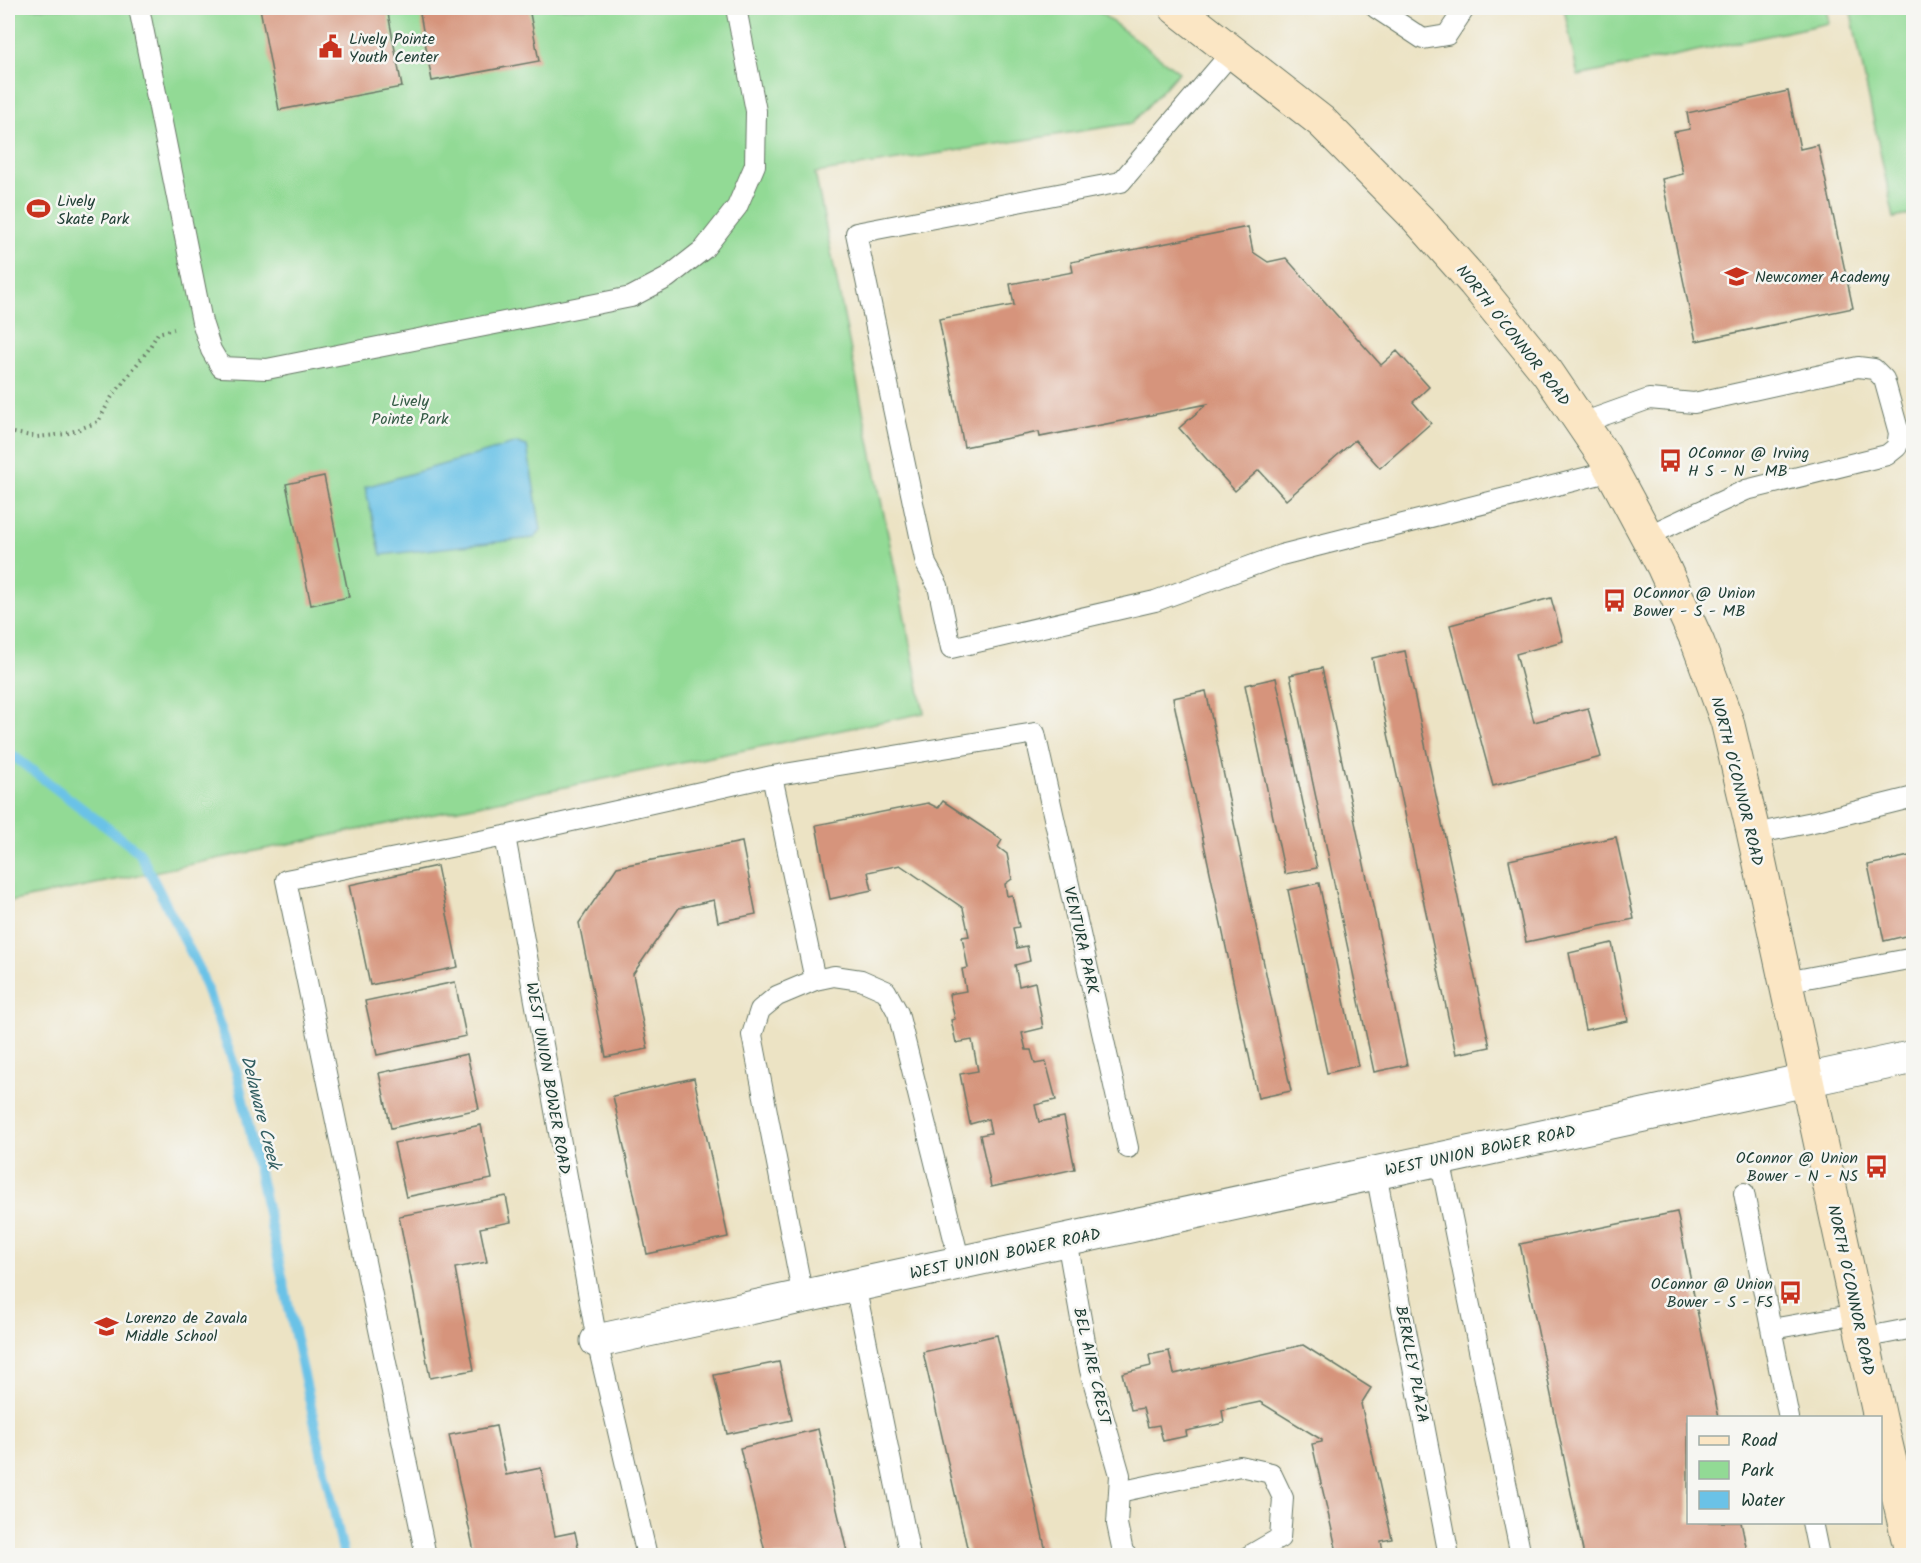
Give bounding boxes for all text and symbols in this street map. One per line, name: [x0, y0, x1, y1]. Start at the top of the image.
place label: Lively Pointe Youth Center: [349, 27, 440, 70]
public building icon: Lively Pointe Youth Center: [318, 34, 344, 60]
place label: Lively Skate Park: [57, 189, 130, 232]
sports icon: Lively Skate Park: [26, 196, 52, 222]
street label: NORTH O'CONNOR ROAD: [1450, 260, 1576, 412]
school or university icon: Newcomer Academy: [1724, 263, 1750, 289]
place label: Newcomer Academy: [1755, 265, 1890, 290]
park label: Lively Pointe Park: [371, 389, 449, 432]
place label: OConnor @ Irving H S - N - MB: [1688, 441, 1809, 484]
bus stop icon: OConnor @ Irving H S - N - MB: [1657, 448, 1683, 474]
place label: OConnor @ Union Bower - S - MB: [1633, 581, 1755, 624]
bus stop icon: OConnor @ Union Bower - S - MB: [1602, 588, 1628, 614]
street label: NORTH O'CONNOR ROAD: [1703, 694, 1770, 869]
street label: VENTURA PARK: [1056, 884, 1105, 997]
street label: WEST UNION BOWER ROAD: [518, 980, 577, 1176]
water label: Delaware Creek: [231, 1053, 288, 1175]
street label: WEST UNION BOWER ROAD: [1383, 1119, 1578, 1184]
place label: OConnor @ Union Bower - N - NS: [1736, 1146, 1859, 1189]
bus stop icon: OConnor @ Union Bower - N - NS: [1863, 1153, 1889, 1179]
street label: NORTH O'CONNOR ROAD: [1820, 1203, 1881, 1378]
street label: WEST UNION BOWER ROAD: [908, 1222, 1103, 1287]
place label: OConnor @ Union Bower - S - FS: [1651, 1272, 1773, 1315]
bus stop icon: OConnor @ Union Bower - S - FS: [1778, 1279, 1804, 1305]
street label: BERKLEY PLAZA: [1388, 1304, 1435, 1425]
street label: BEL AIRE CREST: [1066, 1305, 1118, 1429]
place label: Lorenzo de Zavala Middle School: [125, 1306, 247, 1349]
school or university icon: Lorenzo de Zavala Middle School: [94, 1313, 120, 1339]
legend: [1687, 1416, 1882, 1524]
text: Road: [1741, 1427, 1778, 1456]
text: Park: [1741, 1457, 1774, 1486]
text: Water: [1741, 1487, 1786, 1516]

